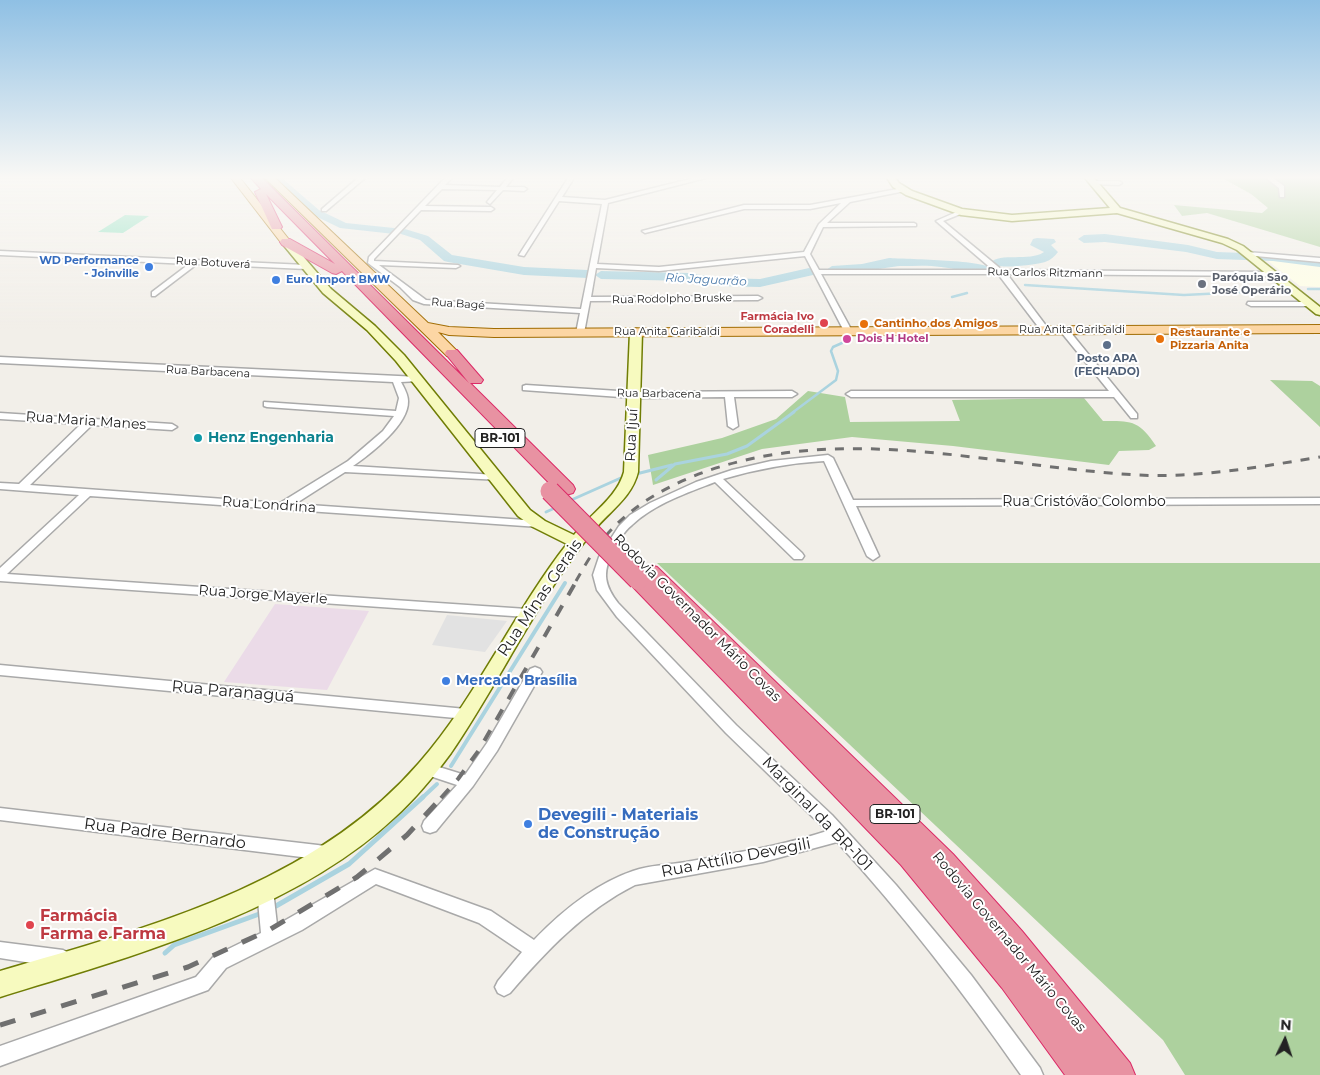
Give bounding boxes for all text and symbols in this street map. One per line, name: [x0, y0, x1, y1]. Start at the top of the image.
place label: WD Performance - Joinville: [39, 254, 139, 280]
street label: Rua Botuverá: [175, 254, 251, 272]
marker: WD Performance - Joinville: [143, 261, 155, 273]
street label: Rua Carlos Ritzmann: [987, 265, 1103, 281]
water label: Rio Jaguarão: [665, 271, 747, 289]
place label: Paróquia São José Operário: [1212, 271, 1291, 297]
place label: Euro Import BMW: [286, 273, 390, 287]
marker: Euro Import BMW: [270, 274, 282, 286]
marker: Paróquia São José Operário: [1196, 278, 1208, 290]
street label: Rua Rodolpho Bruske: [612, 291, 732, 307]
street label: Rua Bagé: [431, 296, 485, 312]
place label: Farmácia Ivo Coradelli: [740, 310, 814, 336]
marker: Farmácia Ivo Coradelli: [818, 317, 830, 329]
place label: Cantinho dos Amigos: [874, 317, 998, 331]
marker: Cantinho dos Amigos: [858, 318, 870, 330]
street label: Rua Anita Garibaldi: [1019, 323, 1125, 337]
street label: Rua Anita Garibaldi: [614, 325, 720, 339]
place label: Restaurante e Pizzaria Anita: [1170, 326, 1250, 352]
place label: Dois H Hotel: [857, 332, 929, 346]
marker: Dois H Hotel: [841, 333, 853, 345]
marker: Restaurante e Pizzaria Anita: [1154, 333, 1166, 345]
marker: Posto APA (FECHADO): [1101, 339, 1113, 351]
place label: Posto APA (FECHADO): [1074, 352, 1140, 378]
street label: Rua Barbacena: [166, 363, 250, 381]
street label: Rua Barbacena: [617, 387, 701, 401]
street label: Rua Maria Manes: [25, 408, 147, 434]
street label: Rua Ijuí: [622, 408, 642, 462]
road number: BR-101: [475, 428, 525, 448]
place label: Henz Engenharia: [208, 430, 334, 446]
marker: Henz Engenharia: [192, 432, 204, 444]
street label: Rua Londrina: [221, 493, 317, 517]
street label: Rua Cristóvão Colombo: [1002, 494, 1166, 510]
street label: Rodovia Governador Mário Covas: [610, 531, 784, 705]
street label: Rua Minas Gerais: [494, 536, 586, 660]
street label: Rua Jorge Mayerle: [198, 582, 328, 608]
place label: Mercado Brasília: [456, 673, 577, 689]
marker: Mercado Brasília: [440, 675, 452, 687]
street label: Rua Paranaguá: [171, 677, 295, 707]
street label: Marginal da BR-101: [758, 753, 876, 875]
road number: BR-101: [870, 804, 920, 824]
place label: Devegili - Materiais de Construção: [538, 805, 698, 843]
street label: Rua Padre Bernardo: [83, 815, 247, 853]
marker: Devegili - Materiais de Construção: [522, 818, 534, 830]
street label: Rua Attílio Devegili: [660, 834, 812, 882]
street label: Rodovia Governador Mário Covas: [929, 848, 1089, 1036]
place label: Farmácia Farma e Farma: [40, 906, 166, 944]
marker: Farmácia Farma e Farma: [24, 919, 36, 931]
north arrow: [1260, 1015, 1310, 1065]
text: N: [1280, 1016, 1292, 1034]

